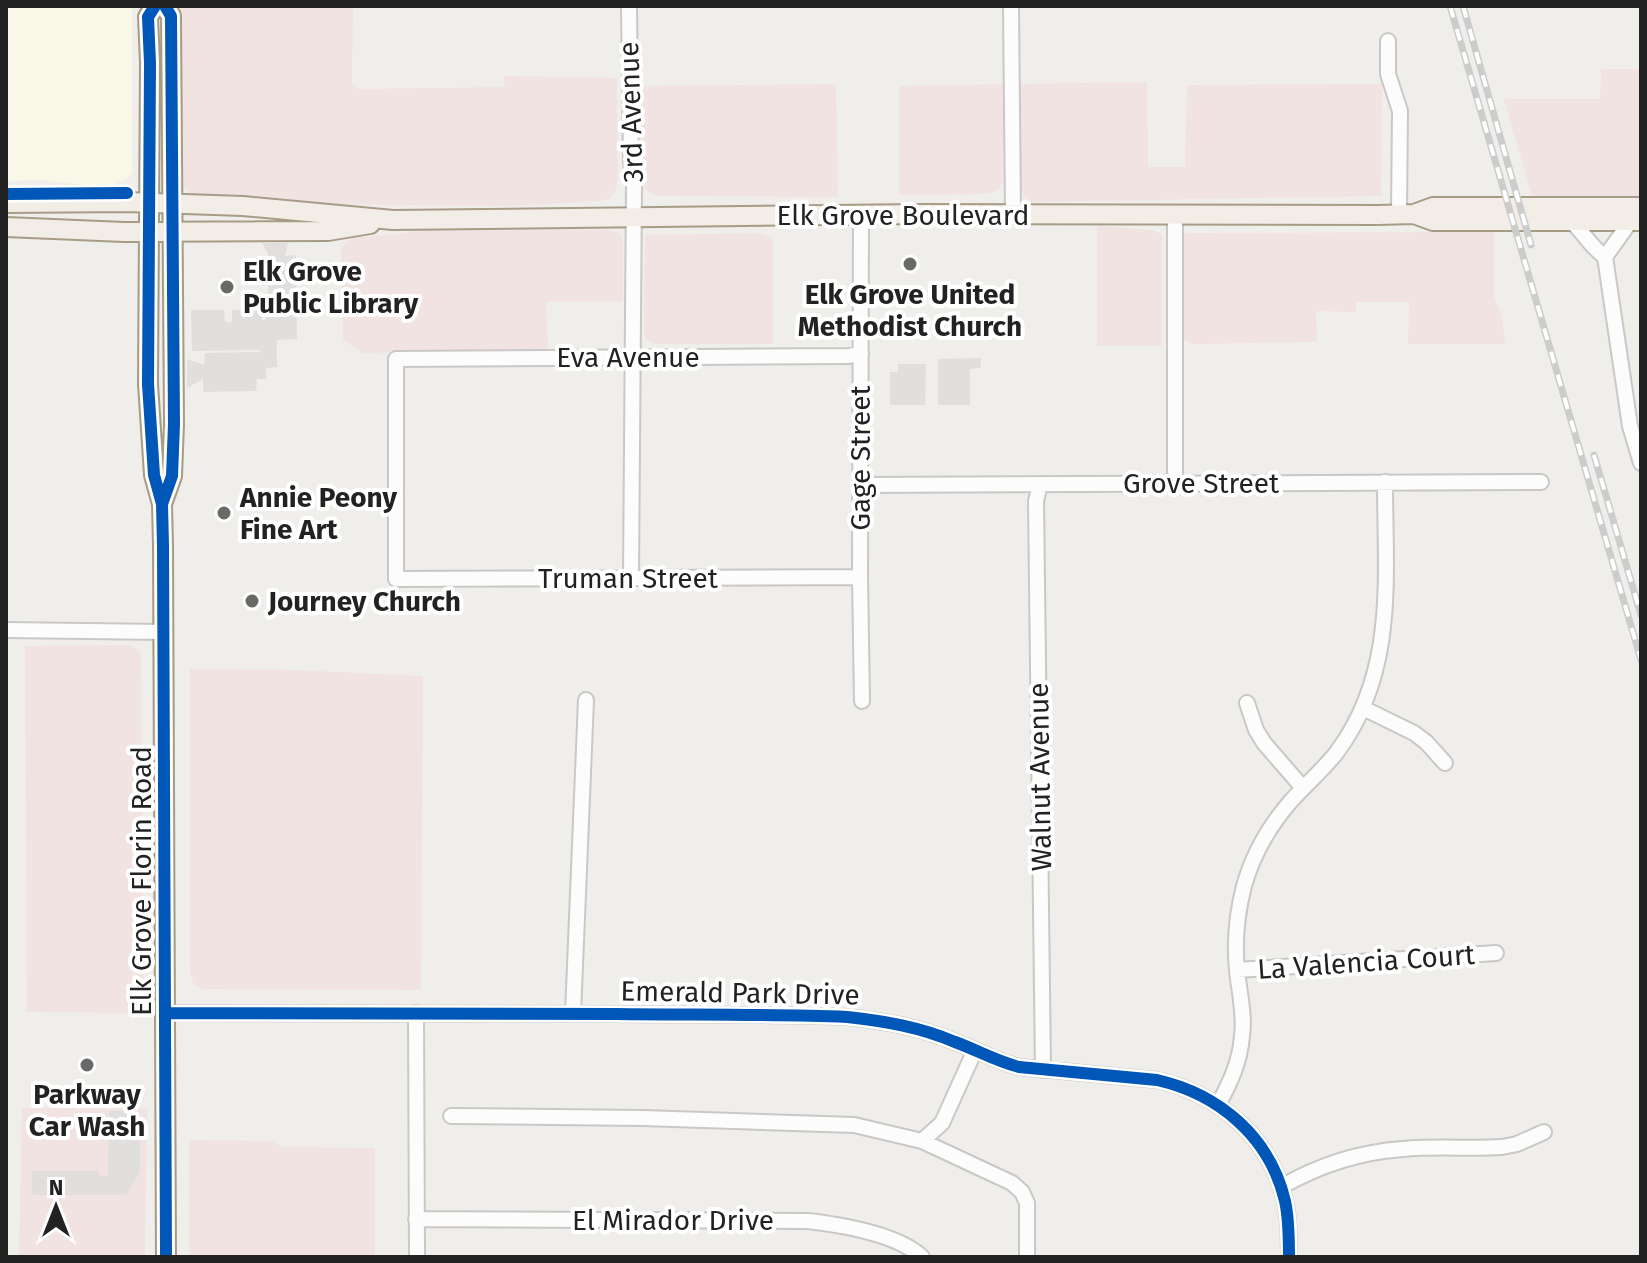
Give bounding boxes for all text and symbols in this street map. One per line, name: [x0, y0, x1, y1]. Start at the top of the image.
street label: 3rd Avenue: [612, 41, 650, 183]
street label: Elk Grove Boulevard: [776, 199, 1030, 232]
place label: Elk Grove Public Library: [243, 255, 419, 320]
marker: Elk Grove United Methodist Church: [901, 255, 919, 273]
marker: Elk Grove Public Library: [218, 278, 236, 296]
place label: Elk Grove United Methodist Church: [798, 278, 1022, 343]
street label: Eva Avenue: [556, 341, 700, 374]
street label: Gage Street: [844, 384, 877, 531]
street label: Grove Street: [1123, 467, 1280, 500]
place label: Annie Peony Fine Art: [239, 481, 398, 546]
marker: Annie Peony Fine Art: [215, 504, 233, 522]
street label: Truman Street: [538, 562, 719, 595]
place label: Journey Church: [267, 585, 461, 618]
marker: Journey Church: [243, 592, 261, 610]
street label: Walnut Avenue: [1022, 682, 1058, 872]
street label: Elk Grove Florin Road: [125, 746, 158, 1016]
street label: La Valencia Court: [1256, 938, 1477, 986]
street label: Emerald Park Drive: [620, 974, 860, 1012]
marker: Parkway Car Wash: [78, 1056, 96, 1074]
place label: Parkway Car Wash: [29, 1078, 145, 1143]
north arrow: [16, 1167, 96, 1247]
text: N: [49, 1174, 63, 1201]
street label: El Mirador Drive: [572, 1204, 774, 1237]

